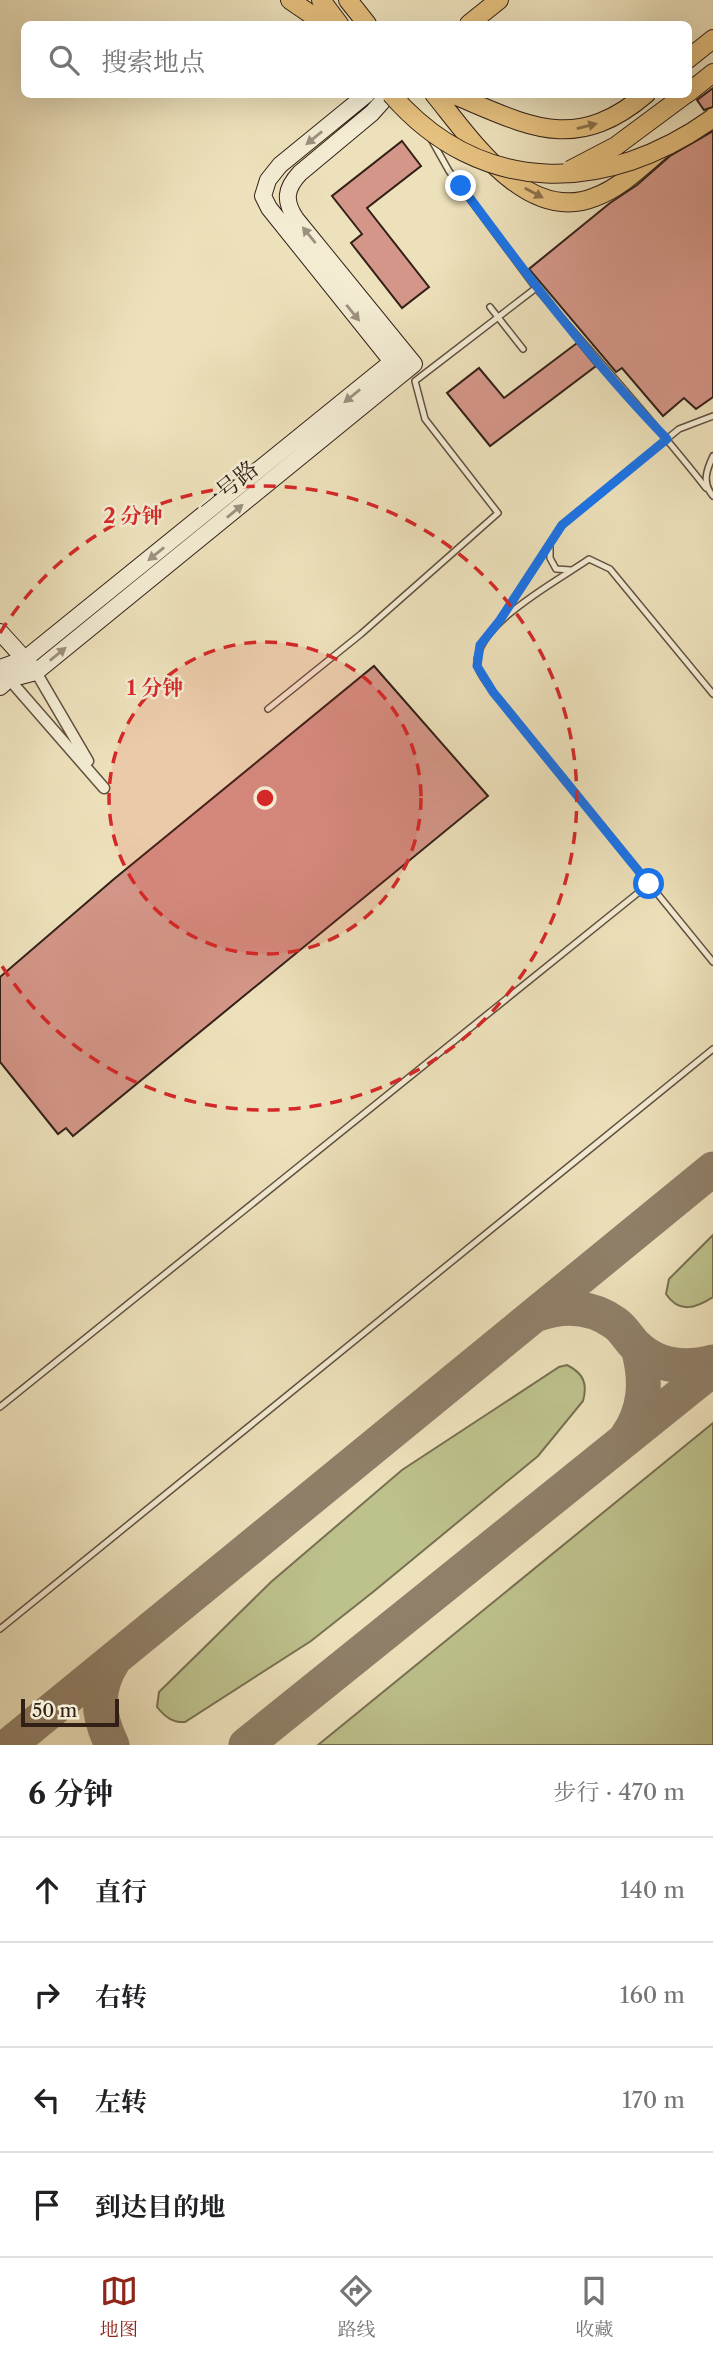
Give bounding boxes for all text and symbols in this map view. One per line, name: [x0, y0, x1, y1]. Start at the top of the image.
search box: [21, 21, 692, 98]
icon: search: [45, 41, 83, 79]
text: 搜索地点: [101, 46, 205, 78]
one-way arrow: [576, 120, 598, 131]
one-way arrow: [305, 130, 322, 145]
route end: [445, 170, 476, 201]
one-way arrow: [524, 188, 544, 199]
one-way arrow: [302, 227, 317, 244]
one-way arrow: [345, 303, 360, 321]
one-way arrow: [343, 389, 361, 403]
street label: 一号路: [192, 454, 264, 520]
text: 2 分钟: [103, 503, 163, 528]
one-way arrow: [226, 504, 243, 519]
one-way arrow: [147, 547, 165, 562]
one-way arrow: [49, 647, 66, 662]
text: 1 分钟: [127, 675, 183, 700]
centre of rings: [253, 786, 277, 810]
route start: [633, 868, 664, 899]
scale bar: [21, 1696, 119, 1728]
text: 50 m: [32, 1699, 77, 1722]
text: 6 分钟: [28, 1775, 113, 1812]
text: 步行 · 470 m: [554, 1778, 685, 1806]
icon: ahead: [28, 1871, 66, 1909]
text: 直行: [95, 1876, 147, 1908]
text: 140 m: [620, 1876, 685, 1904]
icon: right: [28, 1976, 66, 2014]
text: 右转: [95, 1981, 147, 2013]
text: 160 m: [620, 1981, 685, 2009]
icon: left: [28, 2081, 66, 2119]
text: 左转: [95, 2086, 147, 2118]
text: 170 m: [622, 2086, 685, 2114]
icon: arrive: [28, 2186, 66, 2224]
text: 到达目的地: [95, 2191, 225, 2223]
tab: 地图: [100, 2272, 138, 2341]
tab: 路线: [337, 2272, 375, 2341]
tab: 收藏: [575, 2272, 613, 2341]

